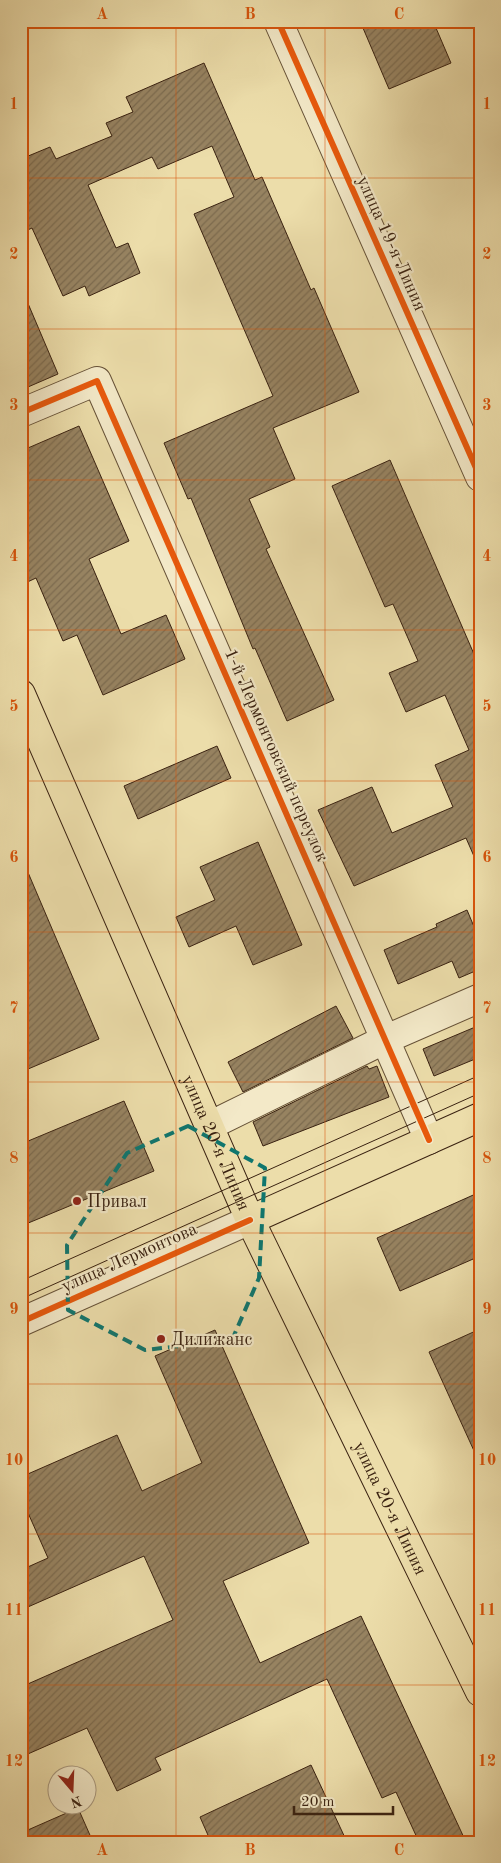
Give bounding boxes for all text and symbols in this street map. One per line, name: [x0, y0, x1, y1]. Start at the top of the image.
text: A: [96, 7, 108, 23]
text: B: [244, 7, 256, 23]
text: C: [394, 7, 404, 23]
text: 1: [9, 97, 19, 113]
text: 1: [482, 97, 492, 113]
street label: улица 19-я Линия: [353, 173, 429, 314]
text: 2: [9, 247, 19, 263]
text: 2: [482, 247, 492, 263]
text: 3: [9, 398, 19, 414]
text: 3: [482, 398, 492, 414]
text: 4: [9, 549, 19, 565]
text: 4: [482, 549, 492, 565]
street label: 1-й Лермонтовский переулок: [221, 646, 331, 865]
text: 5: [9, 699, 19, 715]
text: 5: [482, 699, 492, 715]
text: 6: [9, 850, 19, 866]
text: 6: [482, 850, 492, 866]
text: 7: [9, 1001, 19, 1017]
text: 7: [482, 1001, 492, 1017]
street label: улица 20-я Линия: [178, 1072, 253, 1213]
text: 8: [9, 1151, 19, 1167]
text: 8: [482, 1151, 492, 1167]
place label: Привал: [87, 1193, 147, 1211]
marker: Привал: [71, 1195, 83, 1207]
street label: улица Лермонтова: [59, 1220, 200, 1296]
text: 9: [9, 1302, 19, 1318]
text: 9: [482, 1302, 492, 1318]
place label: Дилижанс: [171, 1331, 252, 1349]
marker: Дилижанс: [155, 1333, 167, 1345]
street label: улица 20-я Линия: [349, 1439, 429, 1578]
text: 10: [5, 1453, 23, 1469]
text: 10: [478, 1453, 496, 1469]
text: 11: [5, 1603, 23, 1619]
text: 11: [478, 1603, 496, 1619]
text: 12: [5, 1754, 23, 1770]
text: 12: [478, 1754, 496, 1770]
north arrow: [48, 1766, 98, 1816]
scale bar: [294, 1783, 392, 1815]
text: N: [68, 1793, 83, 1810]
text: 20 m: [301, 1795, 335, 1810]
text: A: [96, 1843, 108, 1859]
text: B: [244, 1843, 256, 1859]
text: C: [394, 1843, 404, 1859]

